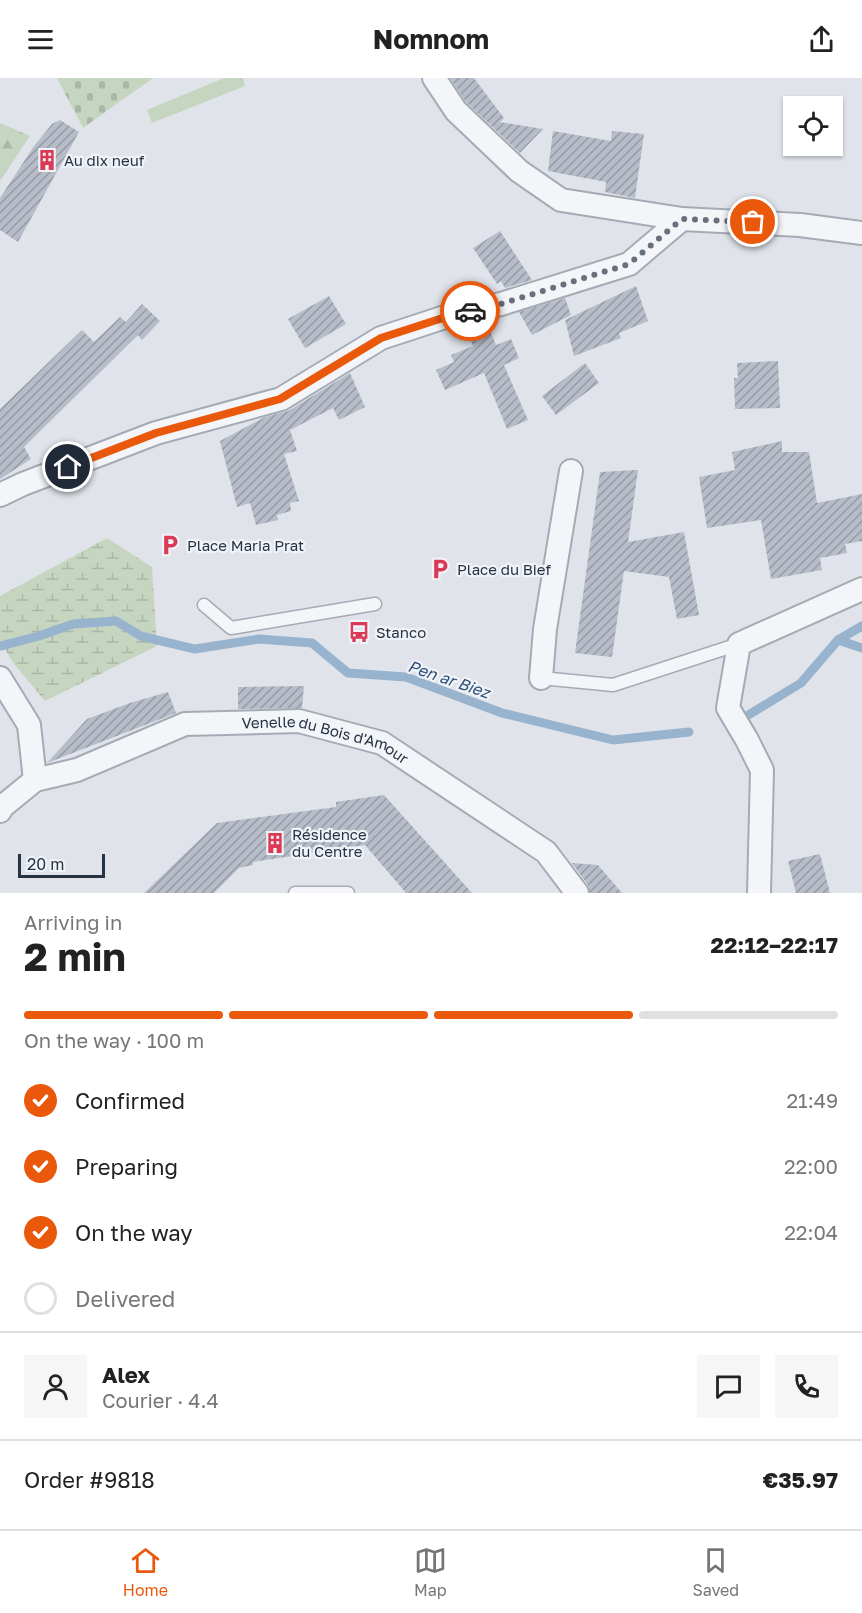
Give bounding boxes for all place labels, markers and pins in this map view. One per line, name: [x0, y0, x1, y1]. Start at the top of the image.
building icon: Au dix neuf: [35, 148, 59, 172]
place label: Au dix neuf: [64, 151, 145, 169]
pin: [727, 196, 778, 247]
pin: [42, 441, 93, 492]
parking icon: Place Maria Prat: [158, 533, 182, 557]
place label: Place Maria Prat: [187, 536, 304, 554]
parking icon: Place du Bief: [428, 557, 452, 581]
place label: Place du Bief: [457, 560, 551, 578]
bus stop icon: Stanco: [347, 620, 371, 644]
place label: Stanco: [376, 623, 426, 641]
place label: Résidence du Centre: [292, 825, 367, 860]
building icon: Résidence du Centre: [263, 831, 287, 855]

